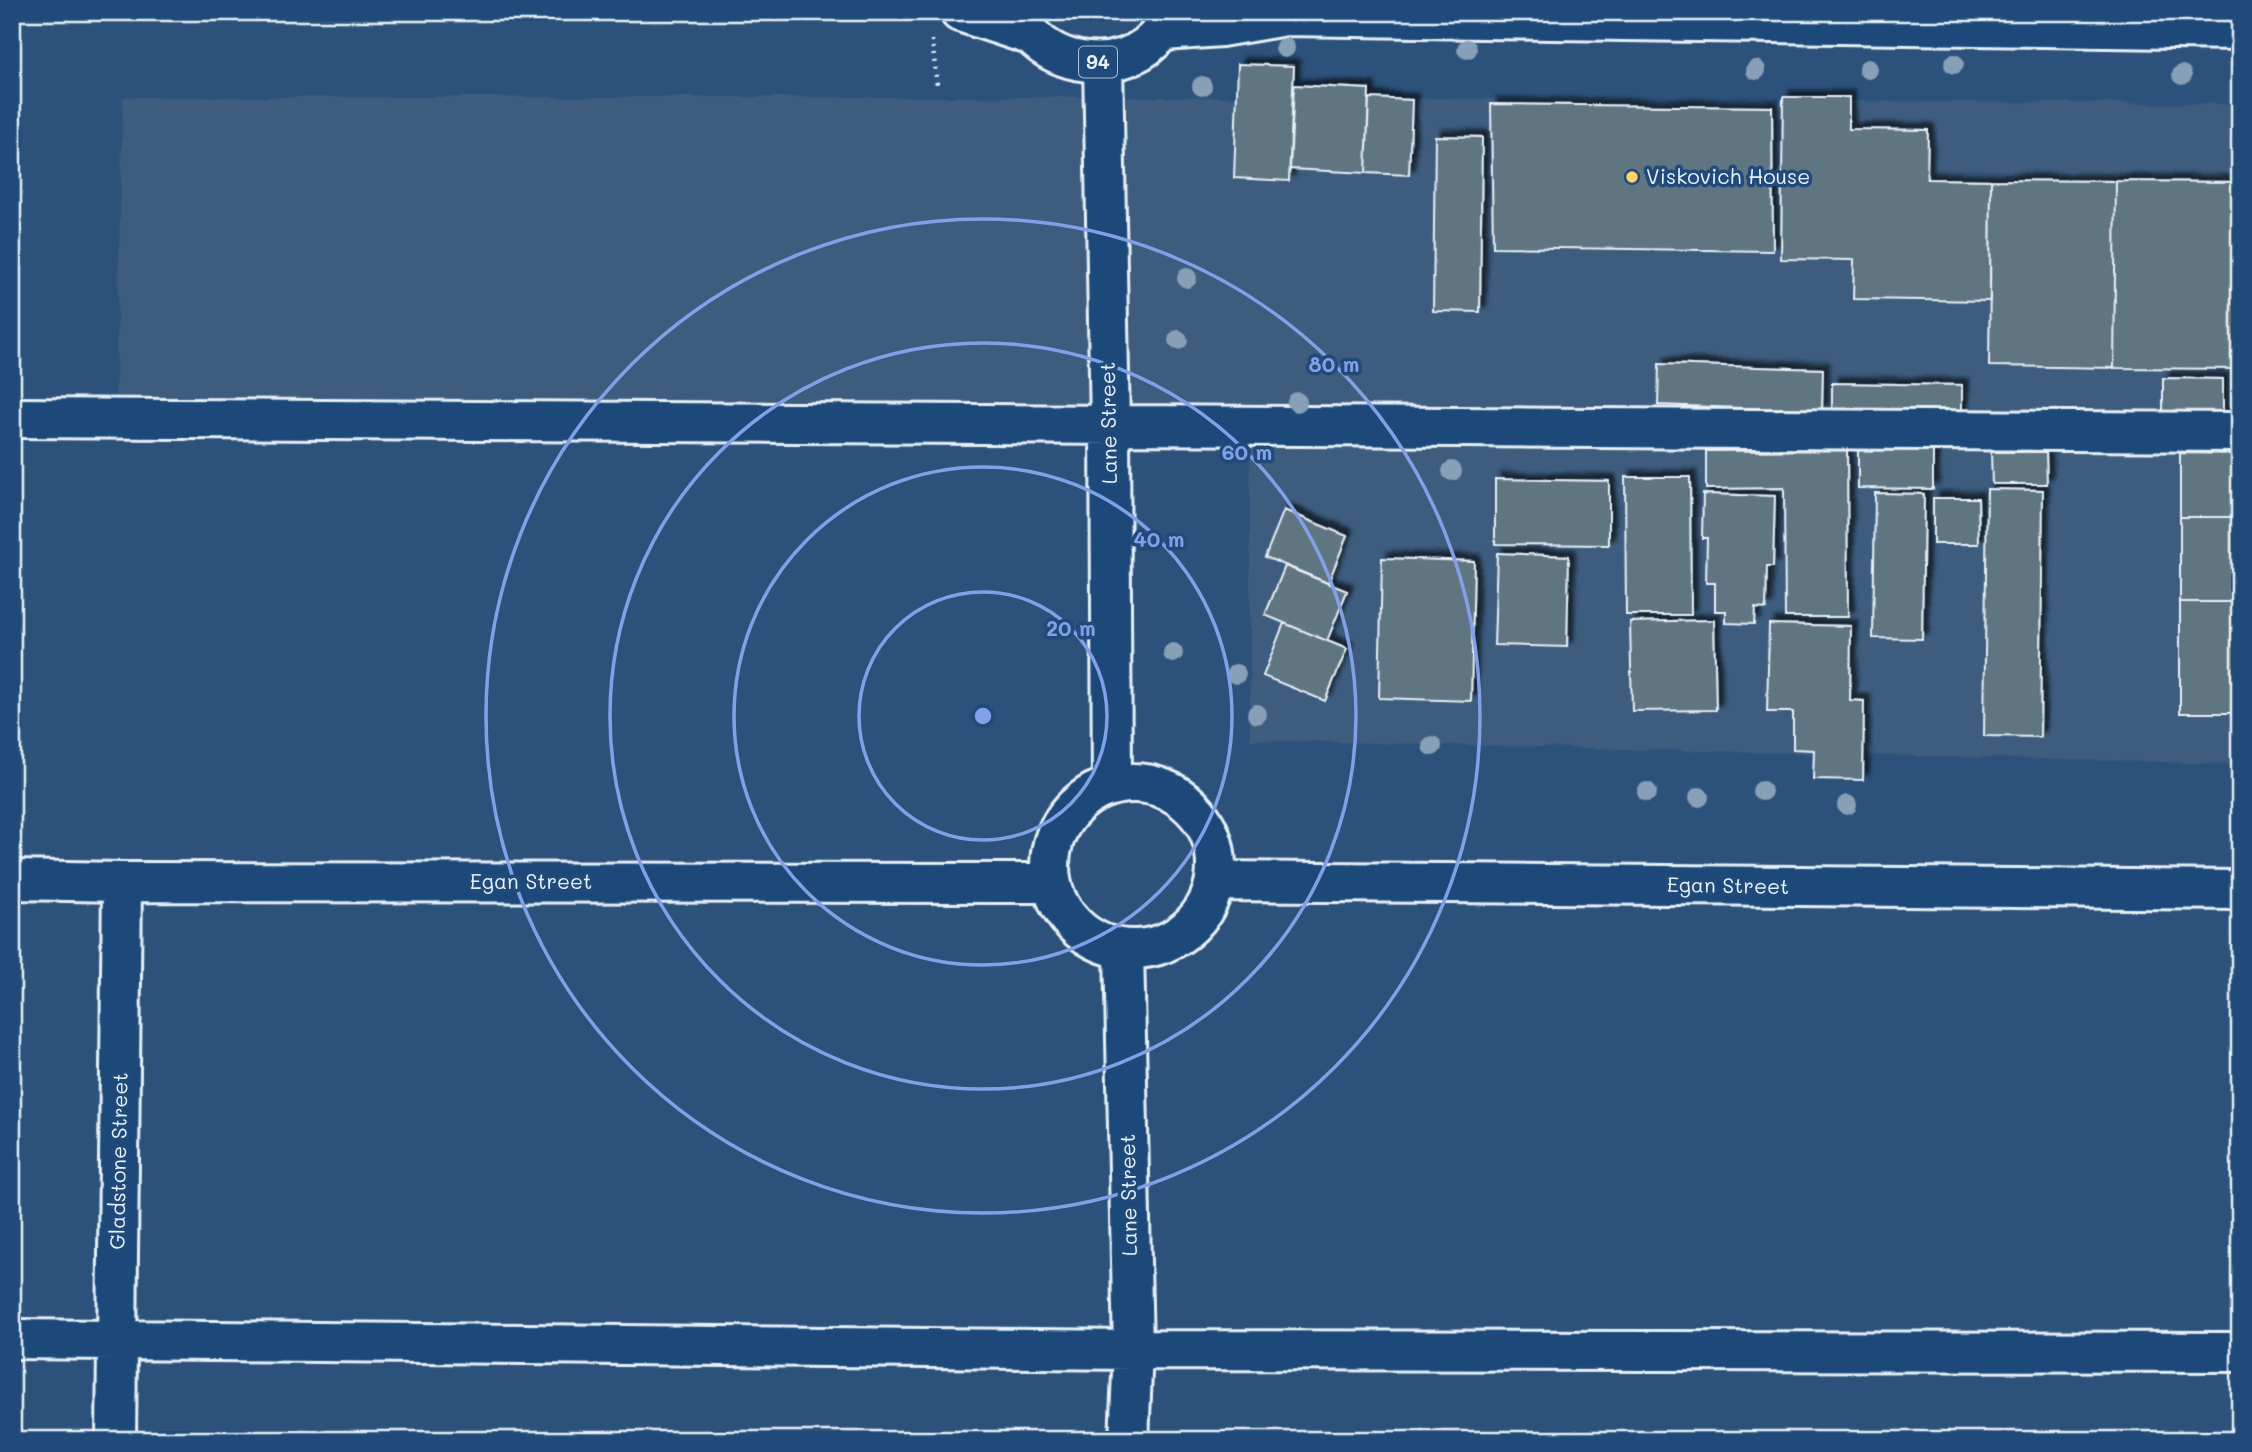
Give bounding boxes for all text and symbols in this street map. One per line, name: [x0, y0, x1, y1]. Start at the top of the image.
road number: 94: [1079, 46, 1117, 78]
place label: Viskovich House: [1646, 162, 1810, 189]
marker: Viskovich House: [1624, 169, 1640, 185]
text: 80 m: [1309, 350, 1359, 377]
street label: Lane Street: [1093, 362, 1122, 484]
text: 60 m: [1222, 438, 1272, 465]
text: 40 m: [1133, 525, 1185, 552]
text: 20 m: [1046, 614, 1096, 641]
centre of rings: [971, 704, 995, 728]
street label: Egan Street: [470, 867, 592, 894]
street label: Egan Street: [1667, 870, 1790, 899]
street label: Gladstone Street: [102, 1072, 133, 1250]
street label: Lane Street: [1113, 1134, 1142, 1256]

